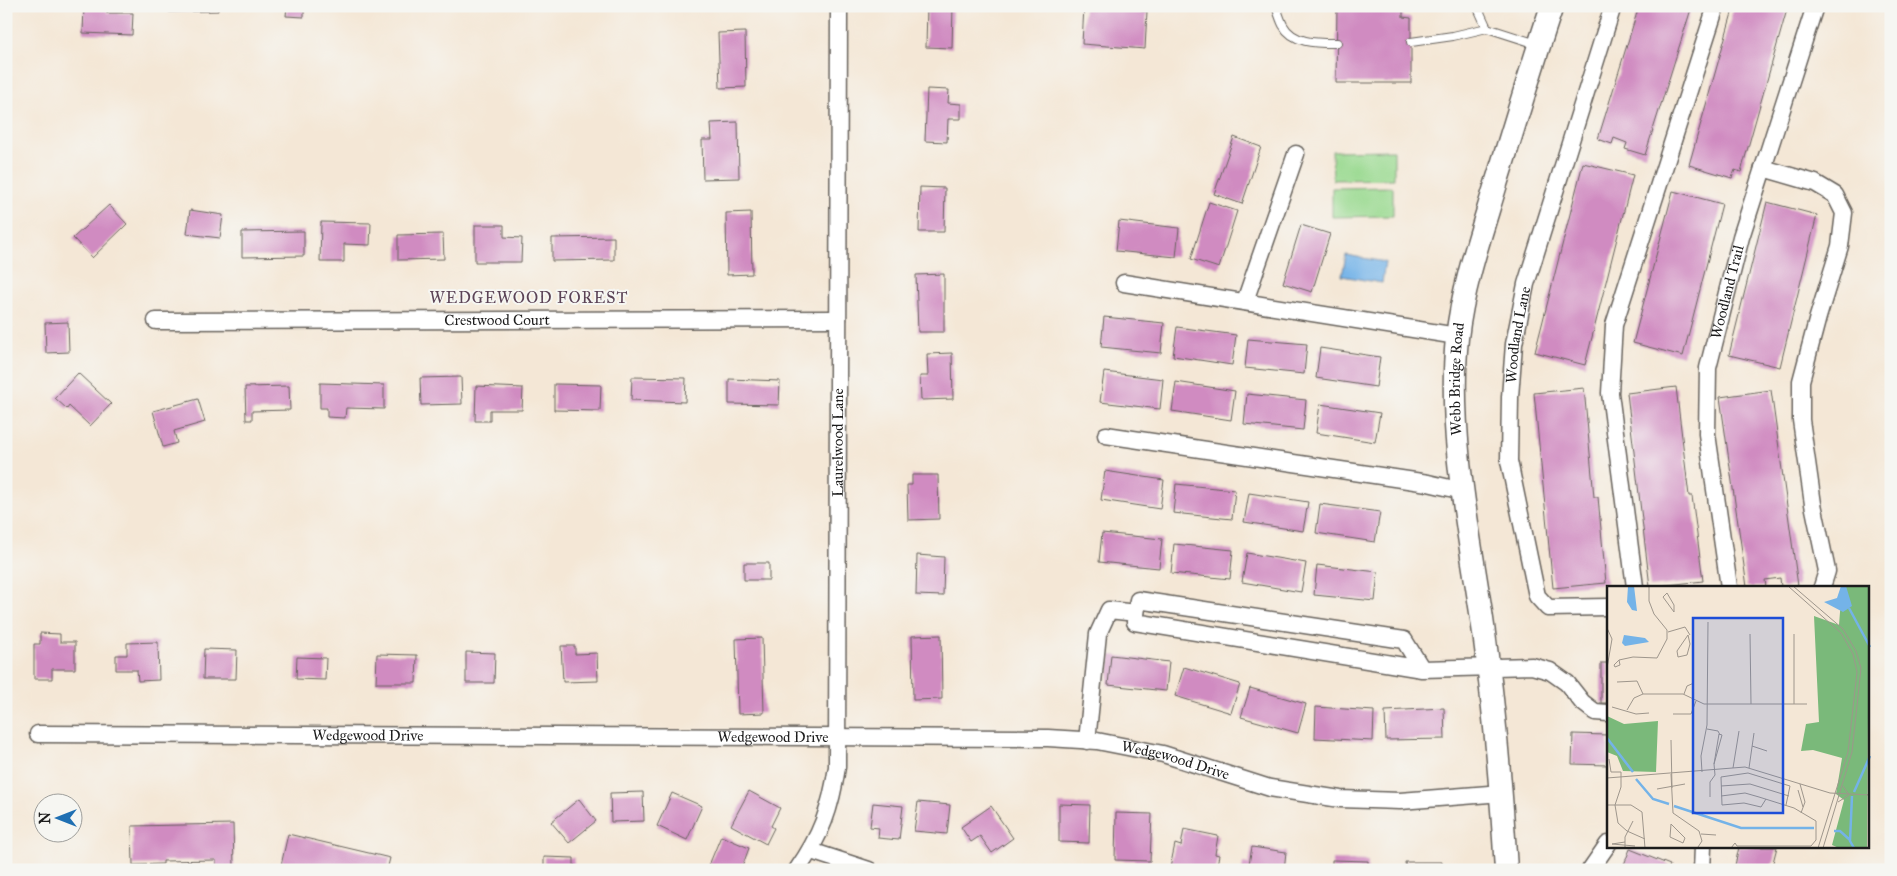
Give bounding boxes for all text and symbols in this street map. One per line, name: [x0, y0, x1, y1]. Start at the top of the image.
street label: Woodland Trail: [1707, 242, 1748, 341]
street label: Woodland Lane: [1502, 285, 1534, 384]
district label: WEDGEWOOD FOREST: [430, 288, 628, 307]
street label: Crestwood Court: [444, 311, 550, 329]
street label: Webb Bridge Road: [1446, 321, 1468, 436]
street label: Laurelwood Lane: [829, 388, 847, 497]
inset map: [1607, 586, 1870, 848]
street label: Wedgewood Drive: [312, 726, 424, 745]
street label: Wedgewood Drive: [717, 728, 829, 746]
street label: Wedgewood Drive: [1120, 737, 1232, 784]
north arrow: [32, 794, 82, 844]
text: N: [37, 812, 54, 824]

